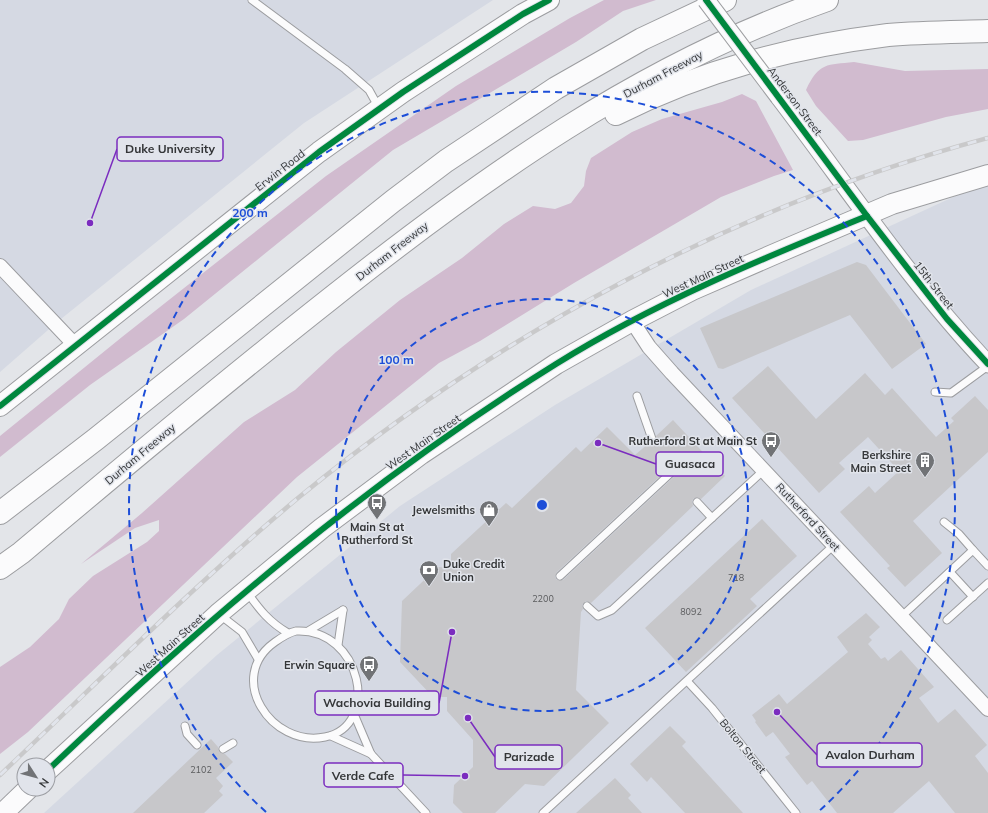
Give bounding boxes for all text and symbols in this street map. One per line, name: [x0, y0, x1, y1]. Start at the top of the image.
street label: Durham Freeway: [621, 47, 705, 101]
street label: Anderson Street: [765, 64, 826, 138]
callout: Duke University: [117, 137, 223, 161]
text: Duke University: [125, 141, 215, 156]
street label: Erwin Road: [252, 146, 308, 194]
text: 200 m: [232, 205, 268, 220]
street label: Durham Freeway: [353, 218, 431, 284]
street label: West Main Street: [660, 251, 746, 301]
street label: 15th Street: [911, 258, 957, 312]
text: 100 m: [378, 352, 414, 367]
street label: West Main Street: [383, 411, 463, 473]
street label: Durham Freeway: [102, 420, 178, 488]
bus stop icon: Rutherford St at Main St: [760, 430, 782, 458]
place label: Rutherford St at Main St: [628, 434, 757, 448]
place label: Berkshire Main Street: [850, 448, 911, 475]
building icon: Berkshire Main Street: [914, 450, 936, 478]
callout: Guasaca: [656, 452, 723, 476]
text: Guasaca: [665, 456, 715, 471]
street label: Rutherford Street: [773, 480, 843, 554]
bus stop icon: Main St at Rutherford St: [366, 492, 388, 520]
centre of rings: [535, 498, 549, 512]
shop icon: Jewelsmiths: [478, 499, 500, 527]
place label: Jewelsmiths: [412, 503, 475, 517]
place label: Main St at Rutherford St: [341, 520, 413, 547]
place label: Duke Credit Union: [443, 557, 505, 584]
bank icon: Duke Credit Union: [418, 559, 440, 587]
house number: 718: [728, 572, 744, 583]
house number: 2200: [532, 593, 554, 604]
house number: 8092: [680, 606, 702, 617]
street label: West Main Street: [133, 610, 208, 680]
bus stop icon: Erwin Square: [358, 654, 380, 682]
place label: Erwin Square: [284, 658, 355, 672]
callout: Wachovia Building: [315, 691, 439, 715]
text: Wachovia Building: [323, 695, 431, 710]
street label: Bolton Street: [717, 716, 769, 776]
callout: Avalon Durham: [817, 743, 922, 767]
callout: Parizade: [495, 745, 562, 769]
text: Avalon Durham: [825, 747, 915, 762]
text: Parizade: [504, 749, 555, 764]
north arrow: [16, 757, 56, 797]
callout: Verde Cafe: [324, 763, 403, 787]
house number: 2102: [190, 764, 212, 775]
text: Verde Cafe: [331, 768, 395, 783]
text: N: [36, 775, 52, 790]

